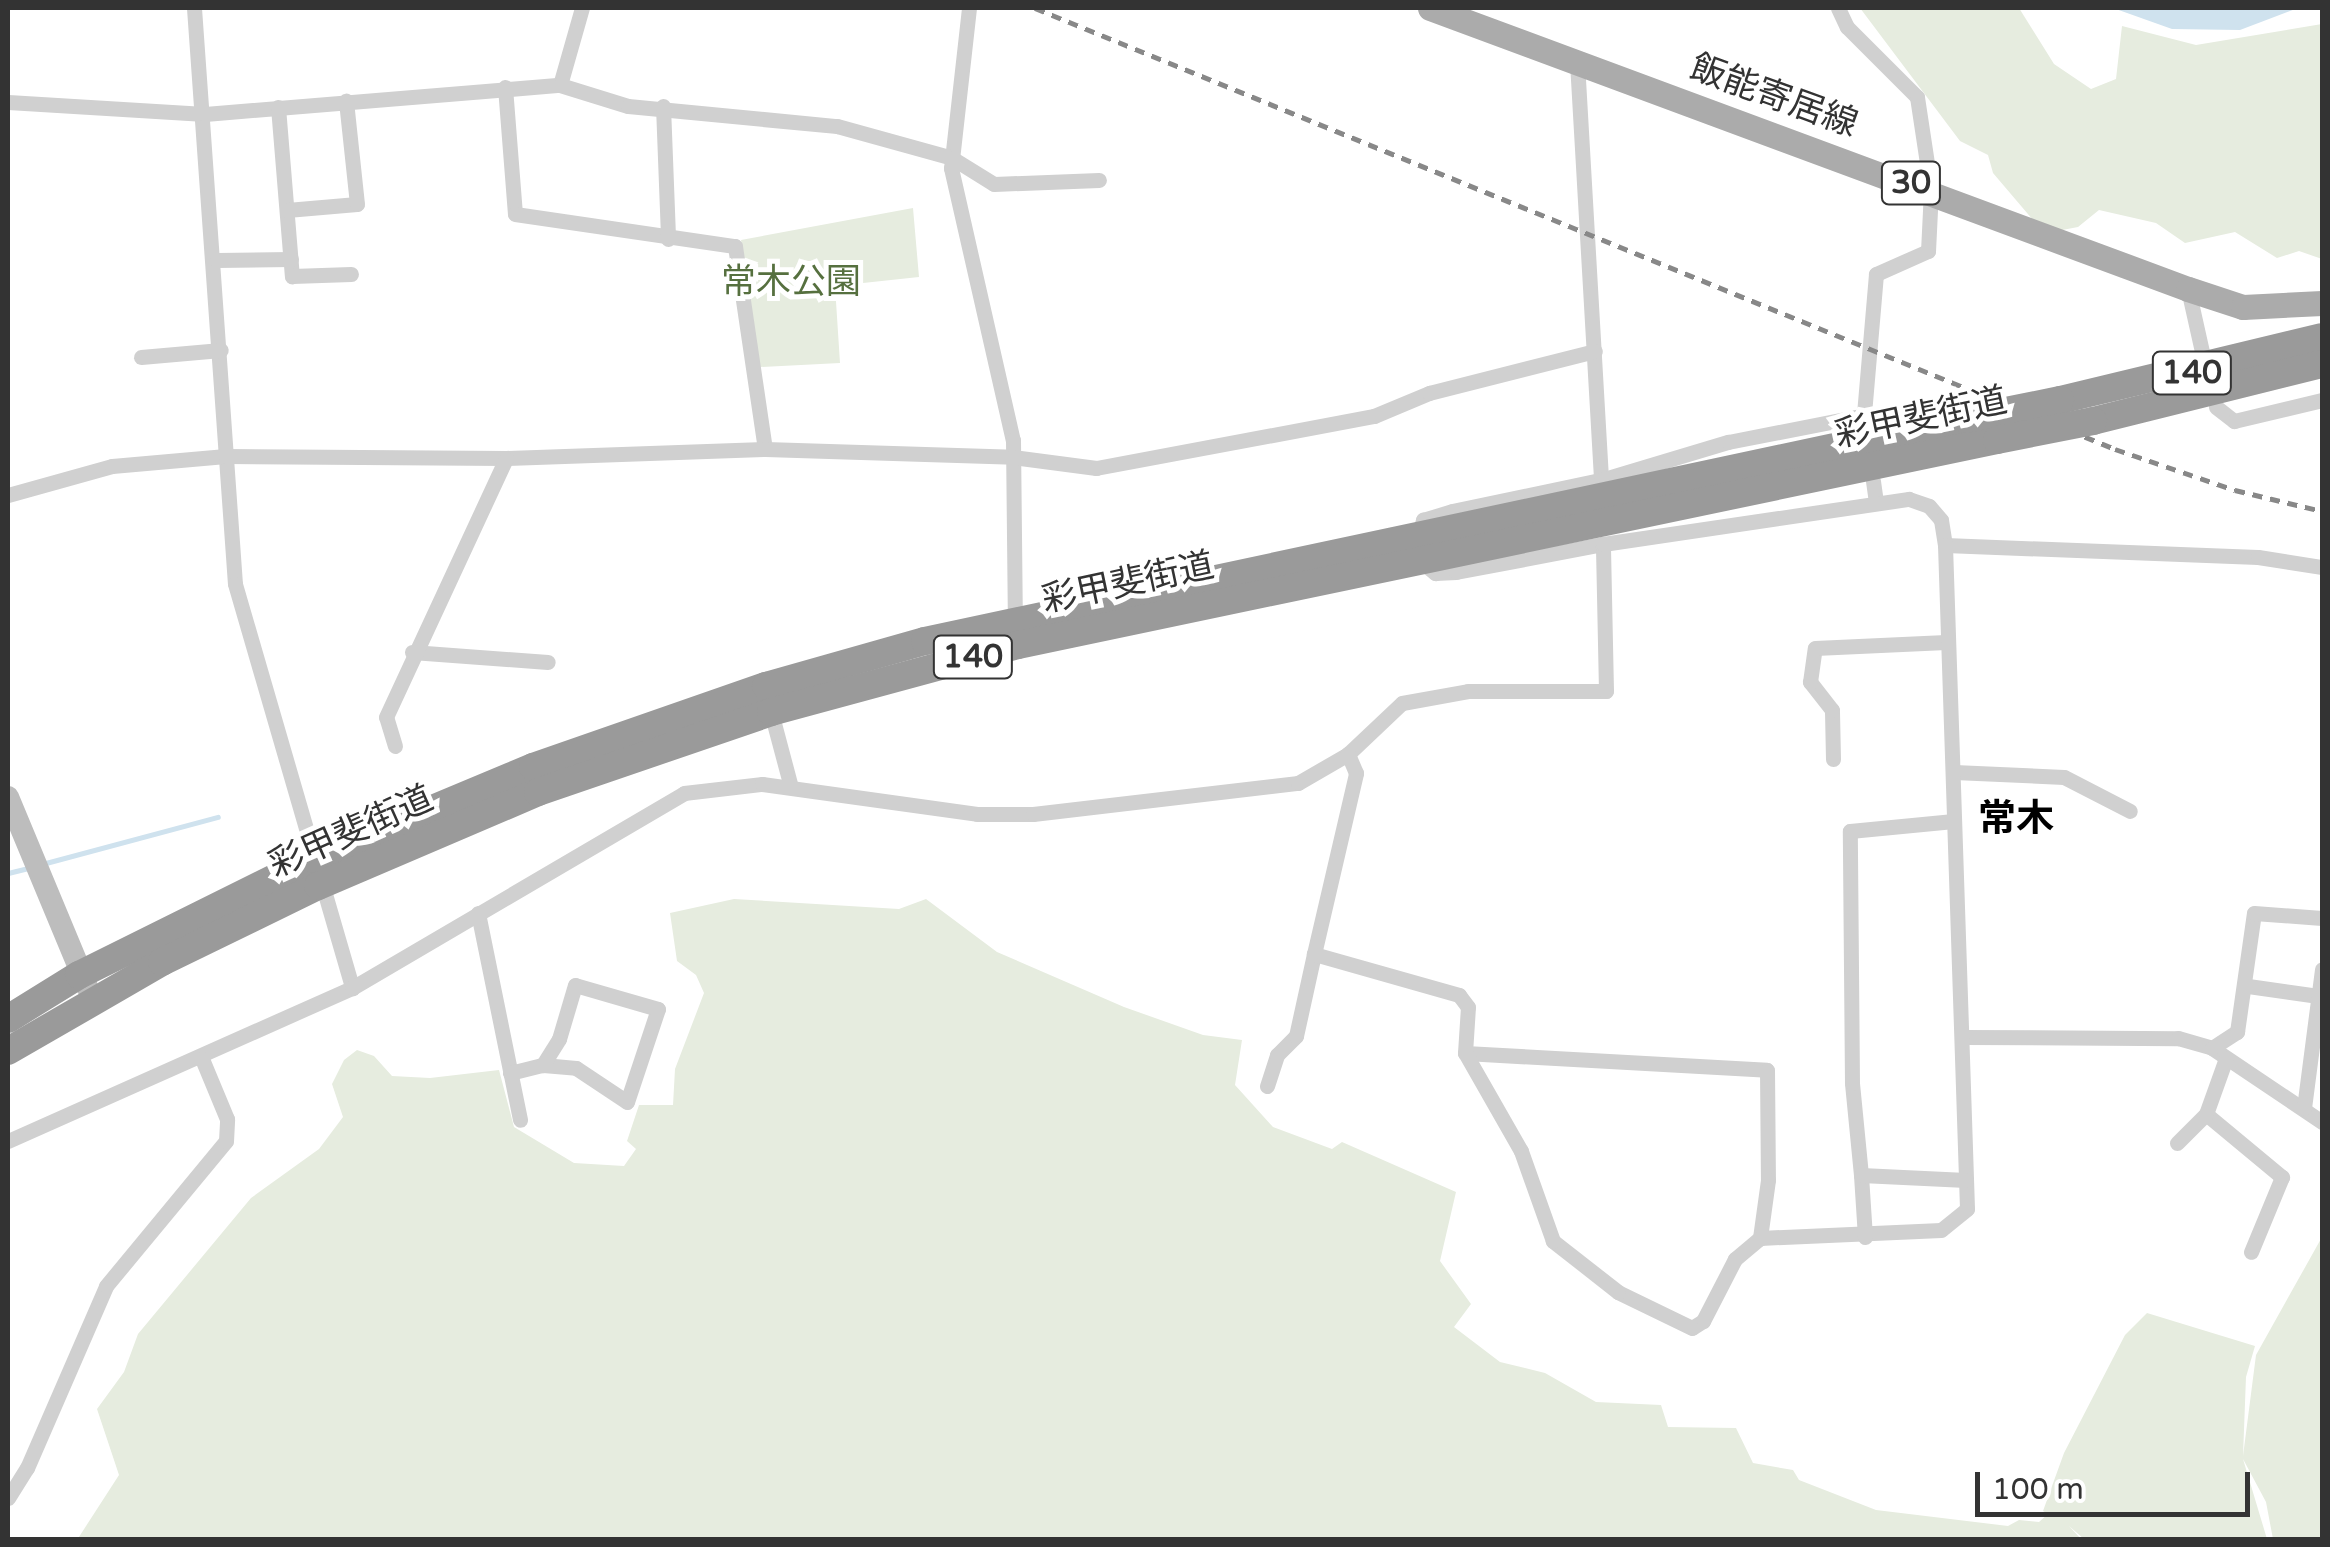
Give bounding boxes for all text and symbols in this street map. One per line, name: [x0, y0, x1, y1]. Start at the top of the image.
street label: 飯能寄居線: [1685, 46, 1863, 146]
road number: 30: [1878, 156, 1944, 210]
park label: 常木公園: [721, 261, 861, 303]
road number: 140: [2150, 346, 2234, 400]
street label: 彩甲斐街道: [1831, 379, 2011, 457]
street label: 彩甲斐街道: [1038, 544, 1218, 622]
road number: 140: [930, 630, 1016, 684]
street label: 彩甲斐街道: [263, 777, 439, 887]
district label: 常木: [1978, 797, 2054, 843]
scale bar: [1980, 1452, 2255, 1514]
text: 100 m: [1992, 1471, 2084, 1508]

